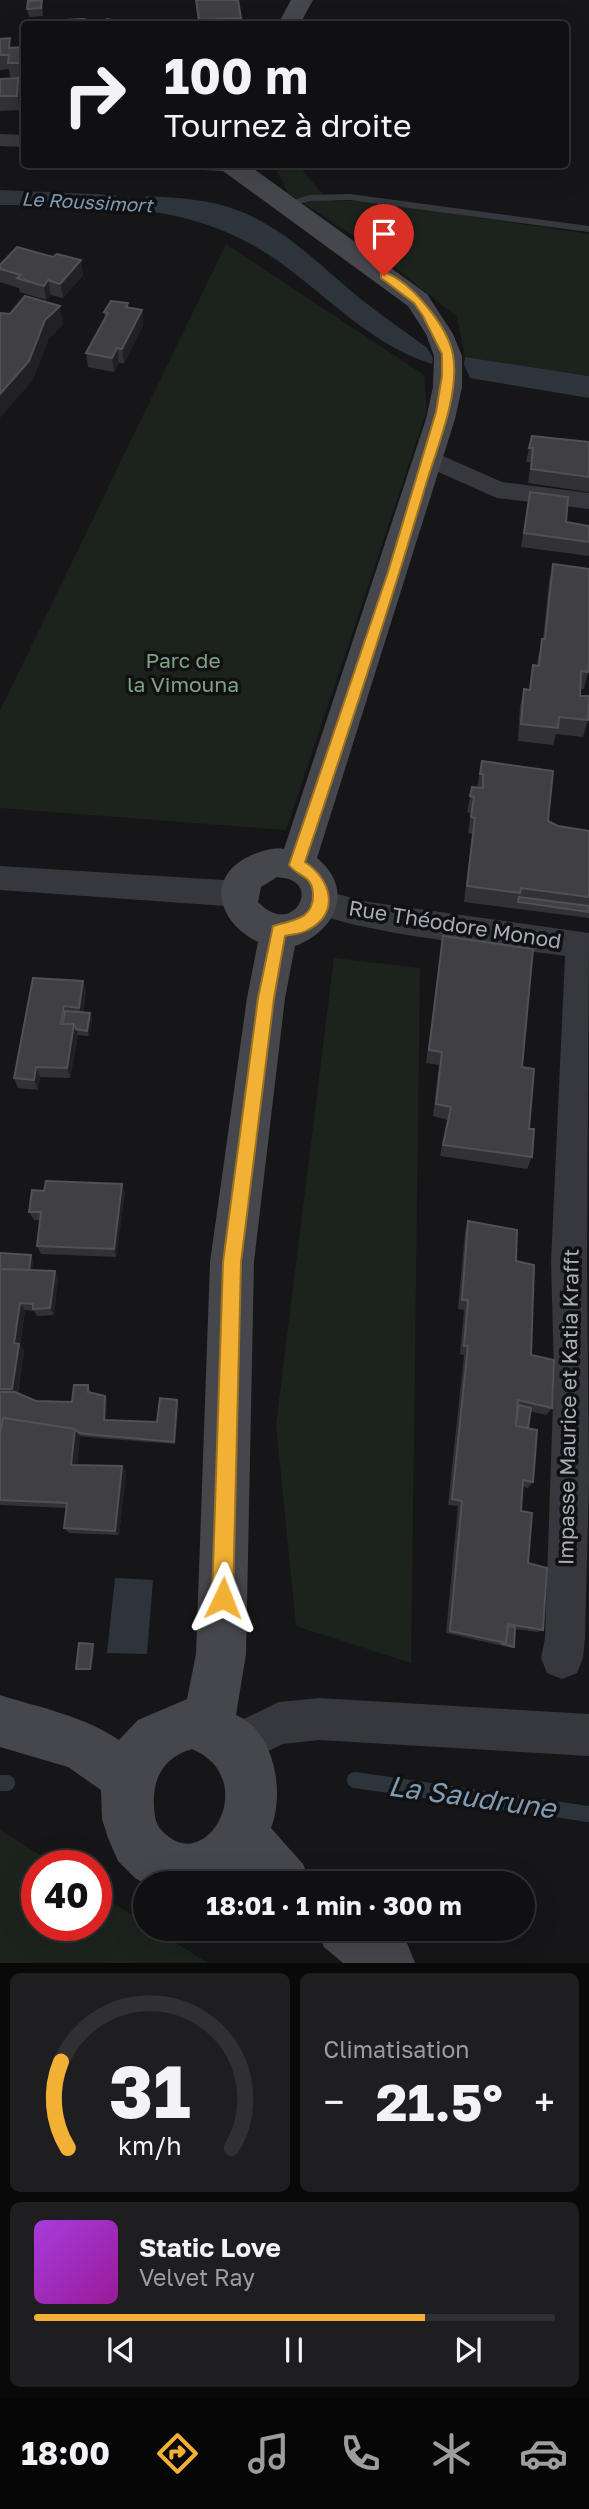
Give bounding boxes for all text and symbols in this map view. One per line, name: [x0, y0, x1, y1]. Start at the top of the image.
text: 100 m: [164, 46, 308, 105]
icon: right: [49, 49, 140, 140]
text: Tournez à droite: [164, 106, 412, 144]
water label: Le Roussimort: [21, 187, 155, 217]
pin: [354, 204, 414, 276]
icon: arrive: [365, 215, 403, 253]
park label: Parc de la Vimouna: [127, 647, 239, 697]
street label: Rue Théodore Monod: [347, 894, 563, 954]
street label: Impasse Maurice et Katia Krafft: [552, 1249, 584, 1565]
position arrow: [186, 1561, 260, 1635]
water label: La Saudrune: [386, 1768, 559, 1825]
speed limit sign: 40: [21, 1850, 112, 1941]
text: 18:01 · 1 min · 300 m: [206, 1890, 462, 1921]
text: Climatisation: [324, 2035, 469, 2063]
text: 31: [109, 2048, 191, 2135]
text: 21.5°: [376, 2070, 503, 2132]
text: −: [324, 2079, 344, 2124]
text: +: [534, 2079, 555, 2124]
text: km/h: [118, 2130, 182, 2161]
text: Static Love: [139, 2232, 281, 2263]
text: Velvet Ray: [139, 2263, 255, 2291]
icon: previous: [102, 2331, 140, 2369]
icon: pause: [275, 2331, 313, 2369]
icon: next: [449, 2331, 487, 2369]
icon: directions: [153, 2429, 202, 2478]
icon: music: [244, 2429, 293, 2478]
icon: phone: [336, 2429, 385, 2478]
icon: climate: [427, 2429, 476, 2478]
icon: car: [519, 2429, 568, 2478]
text: 18:00: [21, 2434, 110, 2472]

